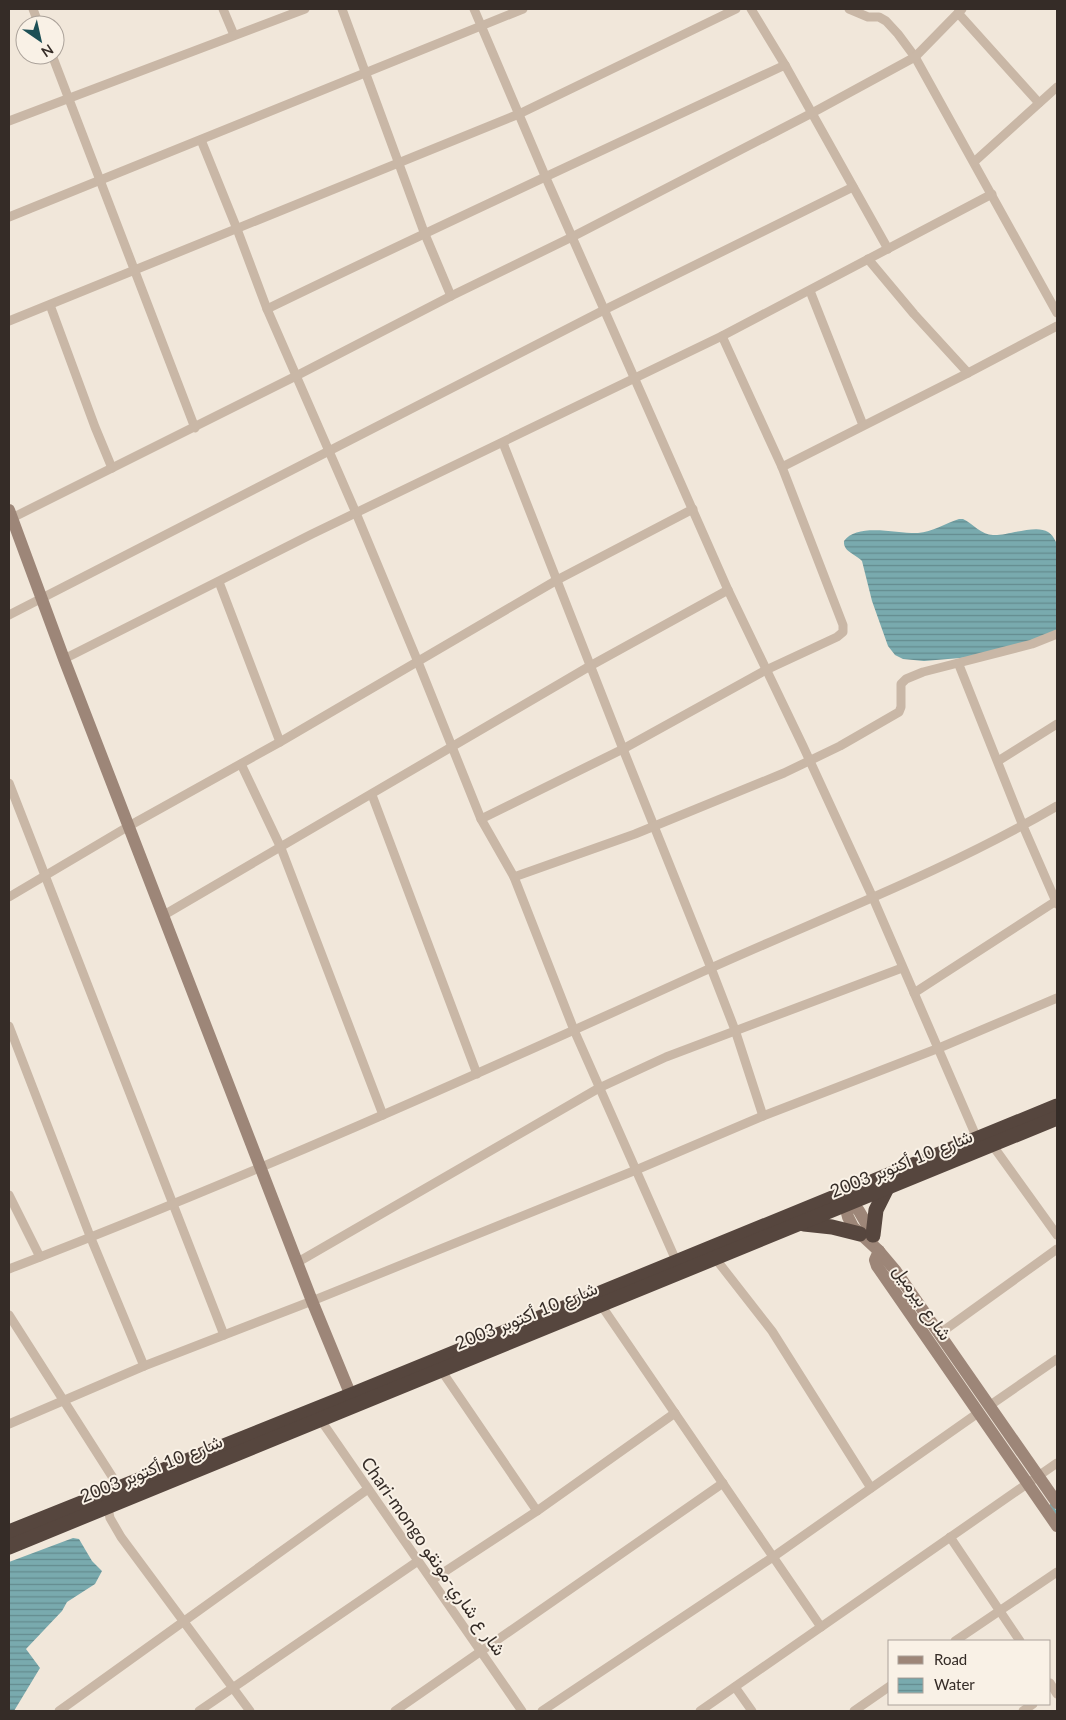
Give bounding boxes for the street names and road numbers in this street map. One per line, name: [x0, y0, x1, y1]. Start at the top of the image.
street label: شارع 10 أكتوبر 2003: [827, 1124, 976, 1203]
street label: شارع بيرميل: [887, 1260, 957, 1345]
street label: شارع 10 أكتوبر 2003: [452, 1276, 601, 1355]
street label: شارع 10 أكتوبر 2003: [77, 1429, 226, 1508]
street label: Chari-mongo شار ع شاري-مونقو: [353, 1453, 511, 1662]

